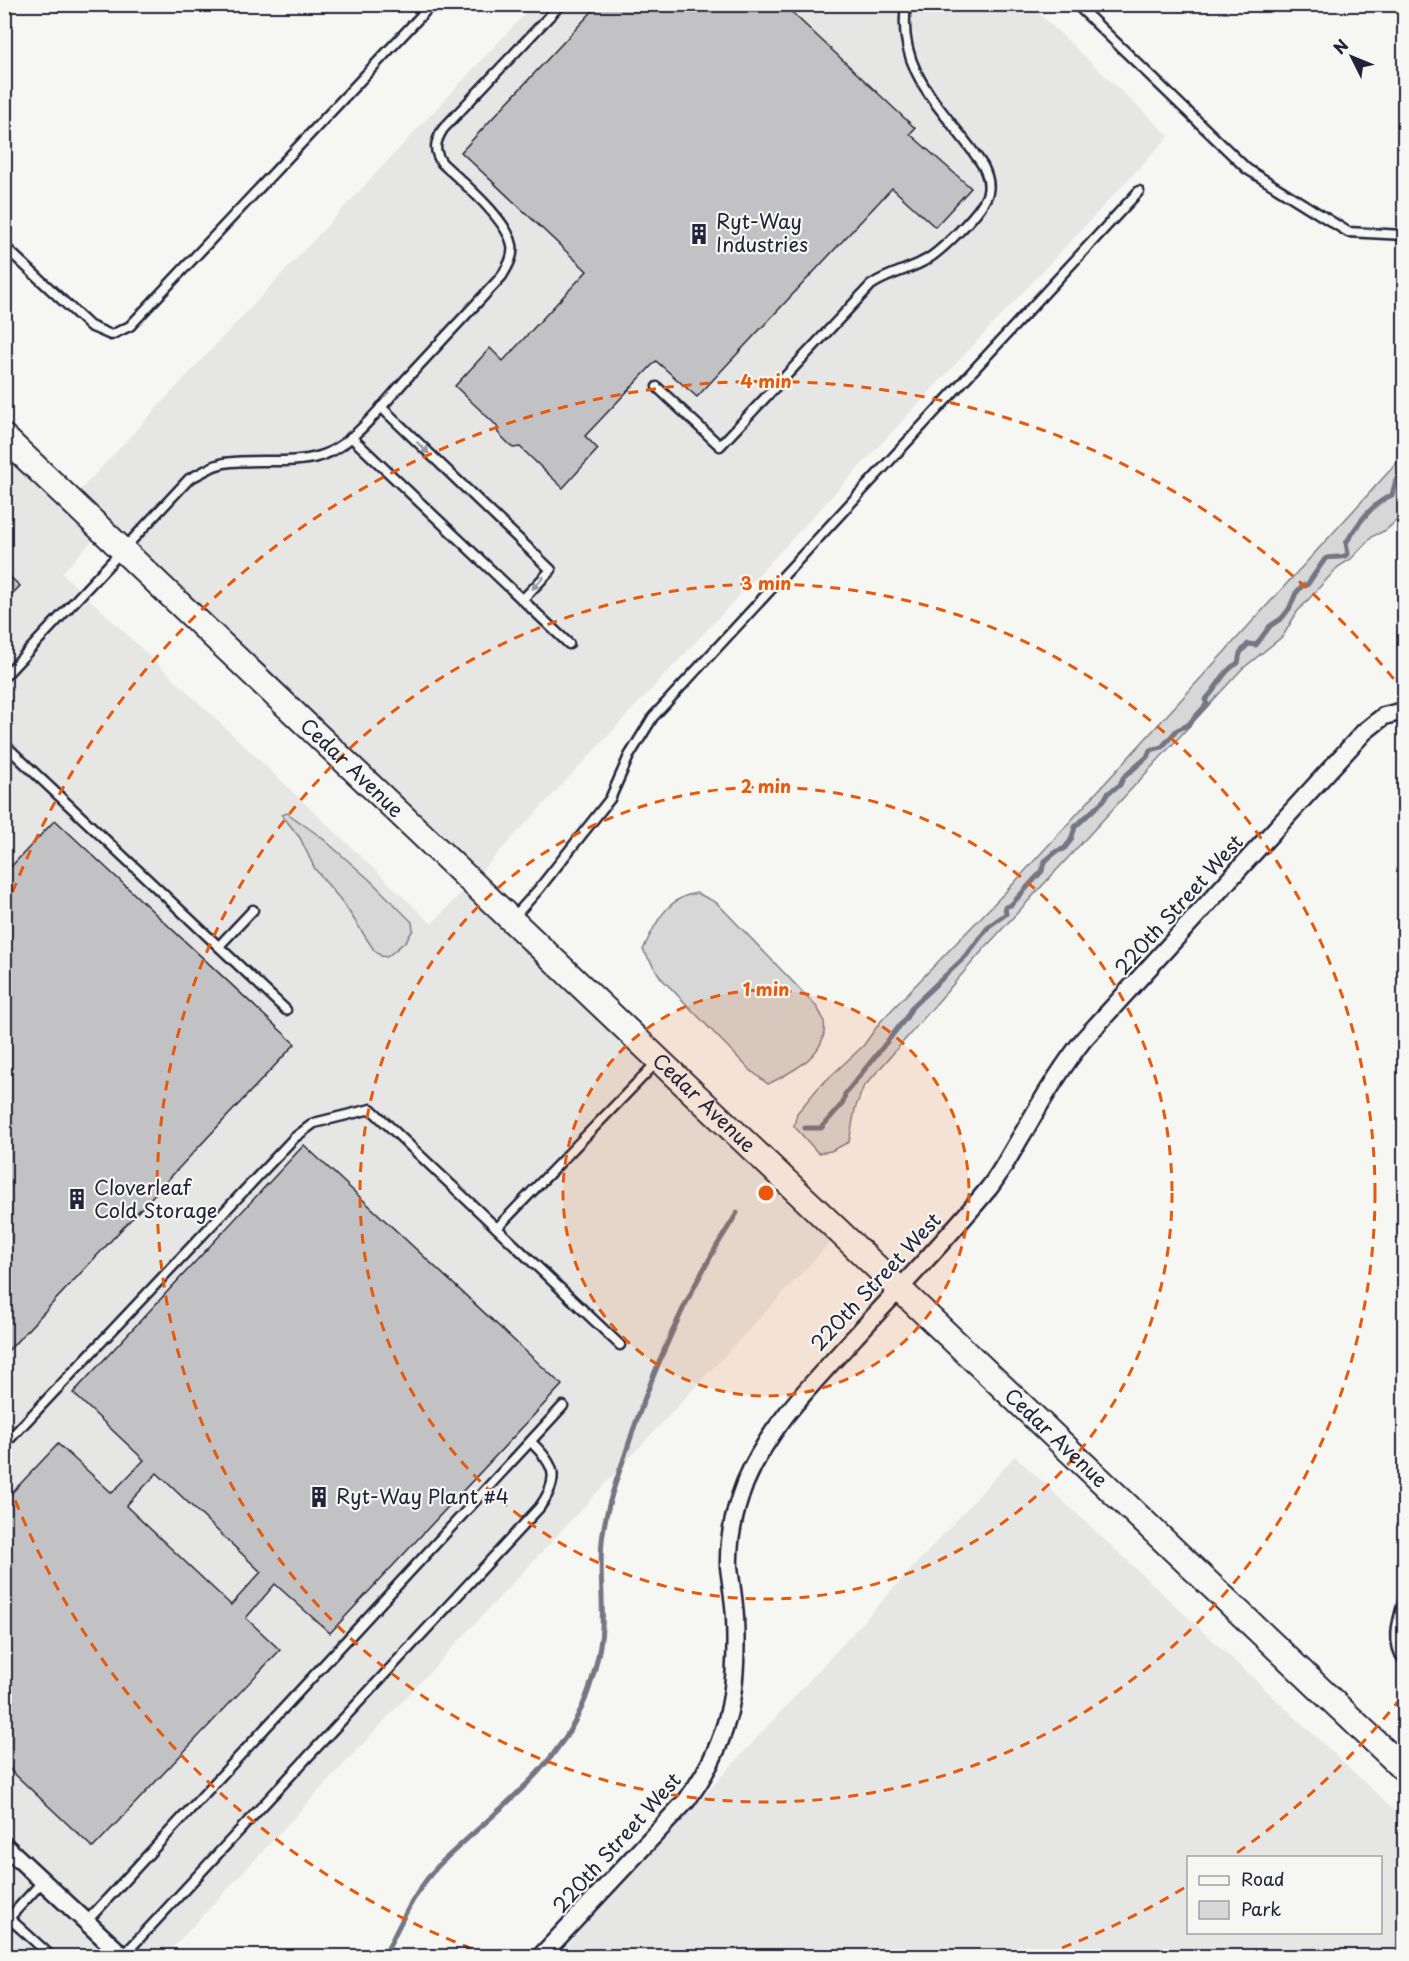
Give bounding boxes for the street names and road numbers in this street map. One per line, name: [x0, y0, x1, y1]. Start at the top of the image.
street label: Cedar Avenue: [294, 711, 411, 824]
street label: 220th Street West: [1107, 827, 1250, 981]
street label: Cedar Avenue: [646, 1046, 763, 1159]
street label: 220th Street West: [803, 1205, 948, 1357]
street label: Cedar Avenue: [998, 1381, 1115, 1494]
street label: 220th Street West: [545, 1765, 688, 1919]

